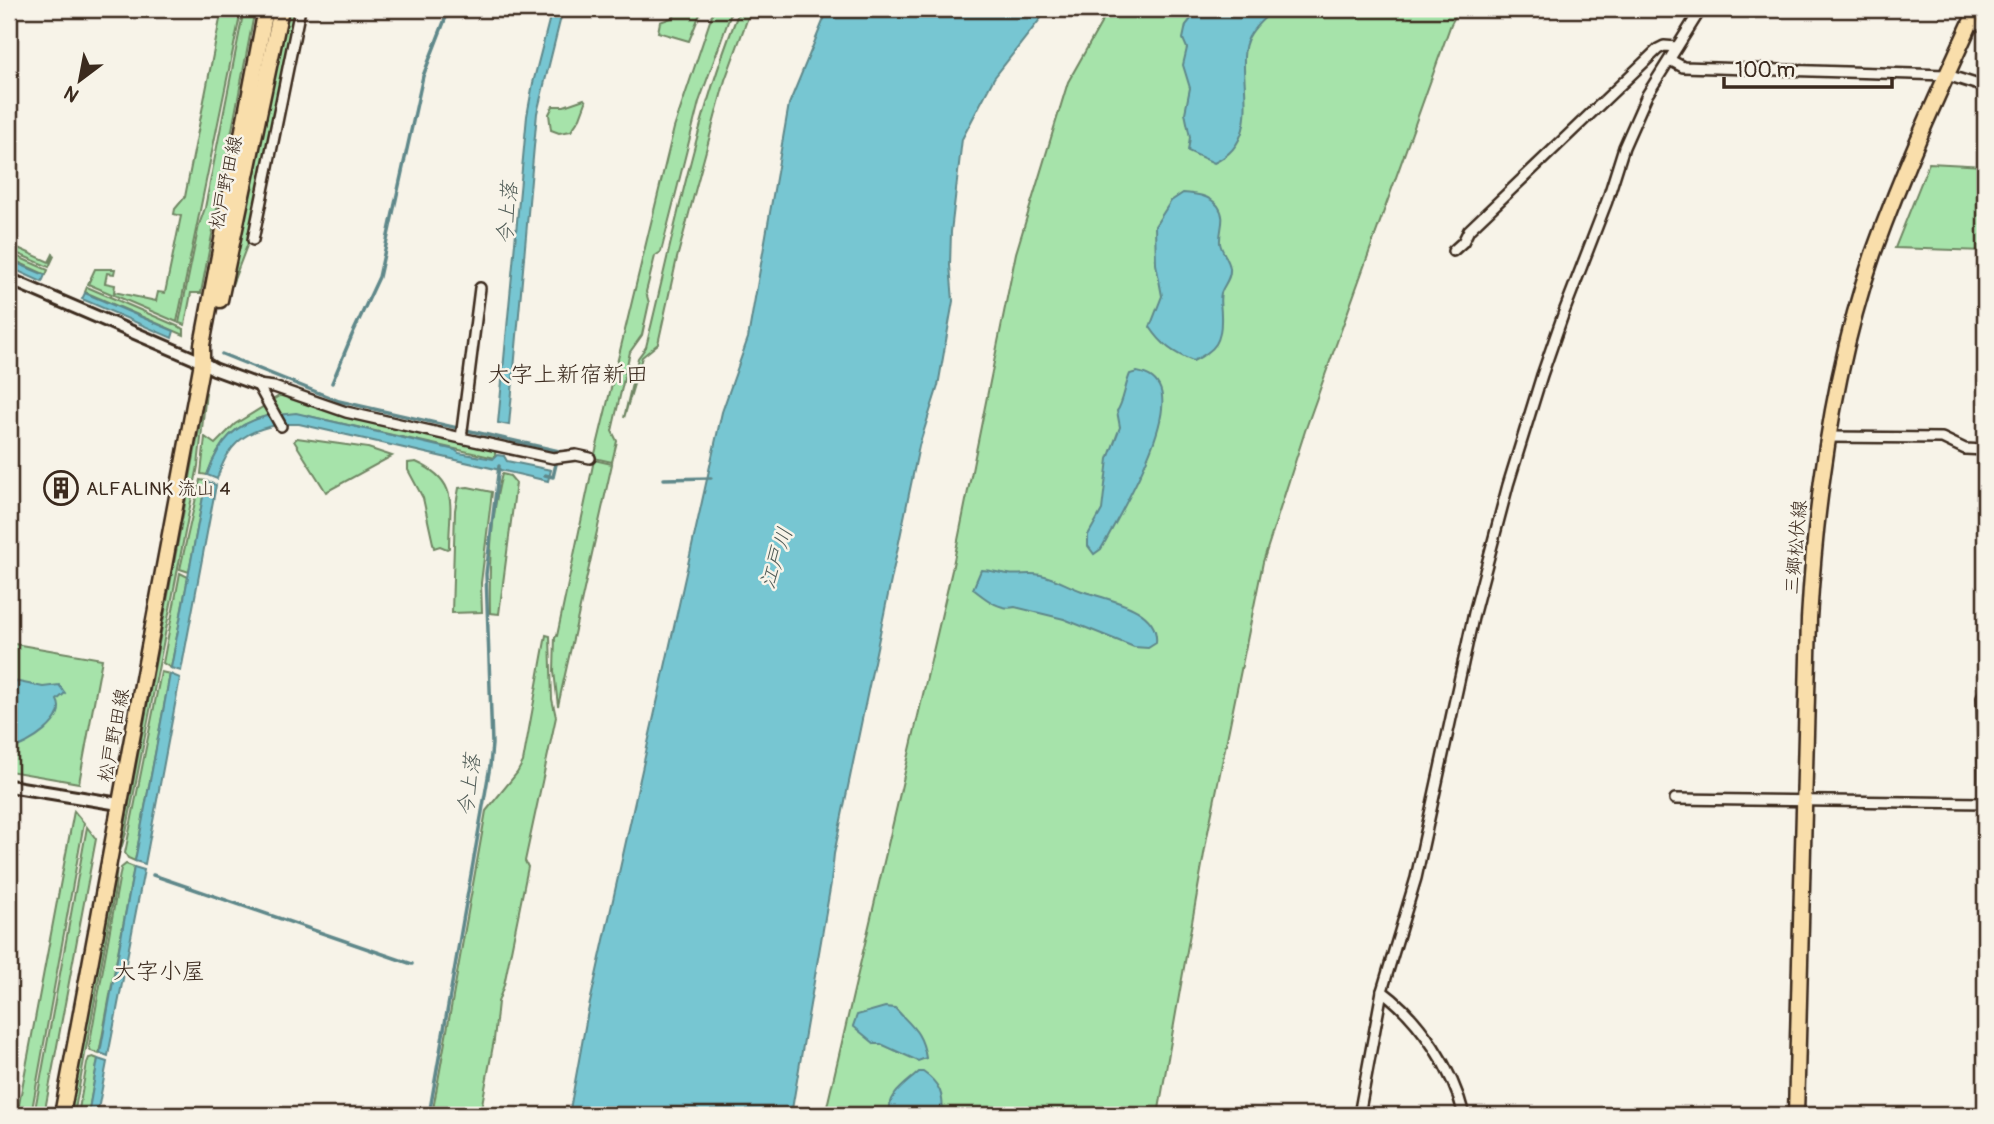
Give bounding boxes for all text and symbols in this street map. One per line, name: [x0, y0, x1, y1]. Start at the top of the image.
north arrow: [46, 46, 116, 116]
scale bar: [1724, 46, 1892, 90]
text: 100 m: [1735, 57, 1795, 84]
text: N: [60, 80, 83, 107]
street label: 松戸野田線: [204, 133, 248, 231]
water label: 今上落: [491, 178, 524, 246]
district label: 大字上新宿新田: [488, 360, 649, 389]
building icon: ALFALINK 流山 4: [42, 469, 80, 507]
place label: ALFALINK 流山 4: [86, 477, 230, 501]
street label: 三郷松伏線: [1780, 499, 1812, 595]
water label: 江戸川: [754, 524, 799, 592]
street label: 松戸野田線: [93, 686, 135, 784]
water label: 今上落: [452, 750, 487, 818]
district label: 大字小屋: [113, 957, 205, 986]

